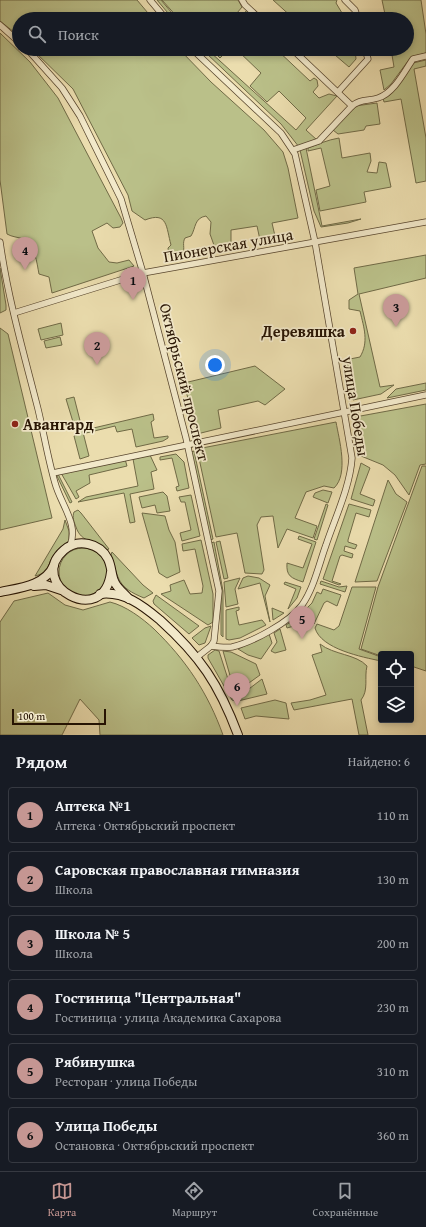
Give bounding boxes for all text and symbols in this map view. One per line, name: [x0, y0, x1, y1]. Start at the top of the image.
search box: [12, 12, 414, 56]
icon: search: [26, 23, 48, 45]
text: Поиск: [58, 24, 99, 45]
street label: Пионерская улица: [161, 222, 295, 268]
pin: 4: [12, 237, 38, 270]
pin: 1: [120, 267, 146, 300]
pin: 3: [383, 294, 409, 327]
street label: Октябрьский проспект: [154, 301, 216, 464]
place label: Деревяшка: [261, 319, 346, 343]
marker: Деревяшка: [348, 326, 358, 336]
pin: 2: [84, 332, 110, 365]
street label: улица Победы: [336, 353, 376, 458]
your location: [205, 355, 225, 375]
place label: Авангард: [23, 412, 94, 436]
marker: Авангард: [10, 419, 20, 429]
pin: 5: [289, 606, 315, 639]
map controls: [378, 651, 414, 723]
button: locate: [378, 651, 414, 687]
pin: 6: [224, 673, 250, 706]
button: layers: [378, 687, 414, 723]
scale bar: [12, 707, 106, 726]
text: 100 m: [18, 708, 45, 724]
text: Рядом: [16, 749, 67, 774]
text: Найдено: 6: [348, 752, 410, 771]
text: Аптека №1: [55, 795, 131, 816]
text: 1: [27, 806, 33, 825]
text: 110 m: [377, 806, 409, 825]
text: Аптека · Октябрьский проспект: [55, 816, 235, 835]
text: Саровская православная гимназия: [55, 859, 300, 880]
text: 2: [27, 870, 33, 889]
text: 130 m: [377, 870, 409, 889]
text: Школа: [55, 880, 93, 899]
text: Школа № 5: [55, 923, 130, 944]
text: 3: [27, 934, 33, 953]
text: 200 m: [377, 934, 409, 953]
text: Школа: [55, 944, 93, 963]
text: Гостиница "Центральная": [55, 987, 241, 1008]
text: 4: [27, 998, 33, 1017]
text: 230 m: [377, 998, 409, 1017]
text: Гостиница · улица Академика Сахарова: [55, 1008, 282, 1027]
text: Рябинушка: [55, 1051, 135, 1072]
text: 5: [27, 1062, 33, 1081]
text: 310 m: [377, 1062, 409, 1081]
text: Ресторан · улица Победы: [55, 1072, 197, 1091]
text: Улица Победы: [55, 1115, 157, 1136]
text: 6: [27, 1126, 33, 1145]
text: 360 m: [377, 1126, 409, 1145]
text: Остановка · Октябрьский проспект: [55, 1136, 254, 1155]
tab: Карта: [48, 1180, 76, 1220]
tab: Маршрут: [172, 1180, 217, 1220]
tab: Сохранённые: [313, 1180, 378, 1220]

